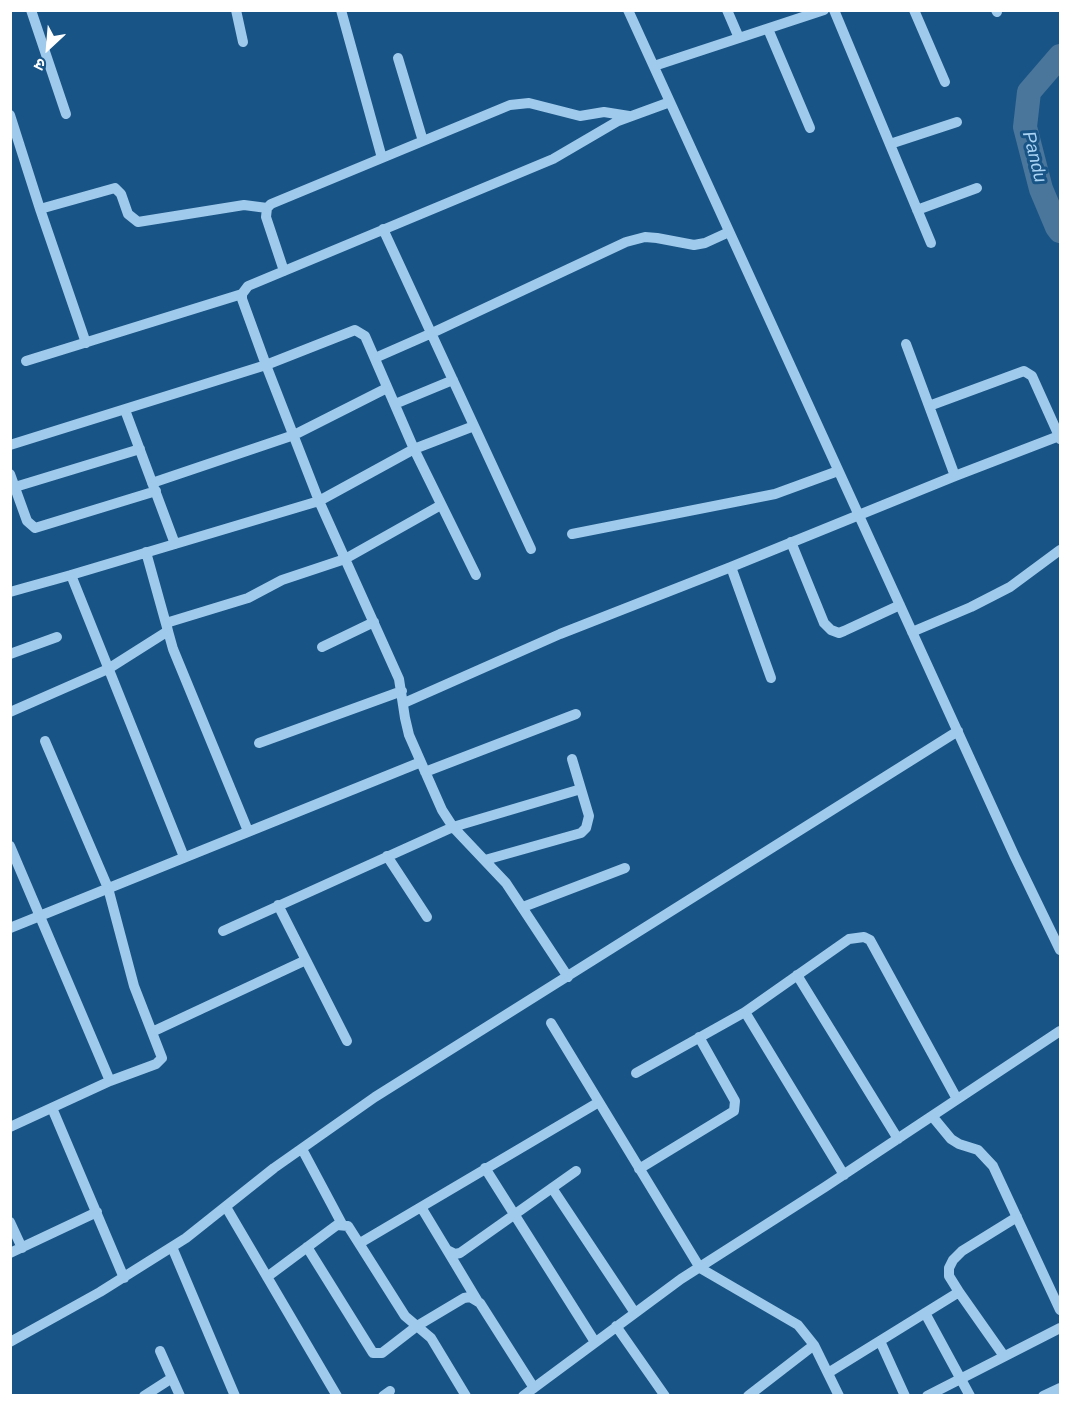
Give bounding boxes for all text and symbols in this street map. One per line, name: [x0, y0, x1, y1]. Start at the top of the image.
north arrow: [18, 18, 78, 78]
text: उ: [32, 55, 48, 74]
water label: Pandu: [1017, 129, 1051, 185]

